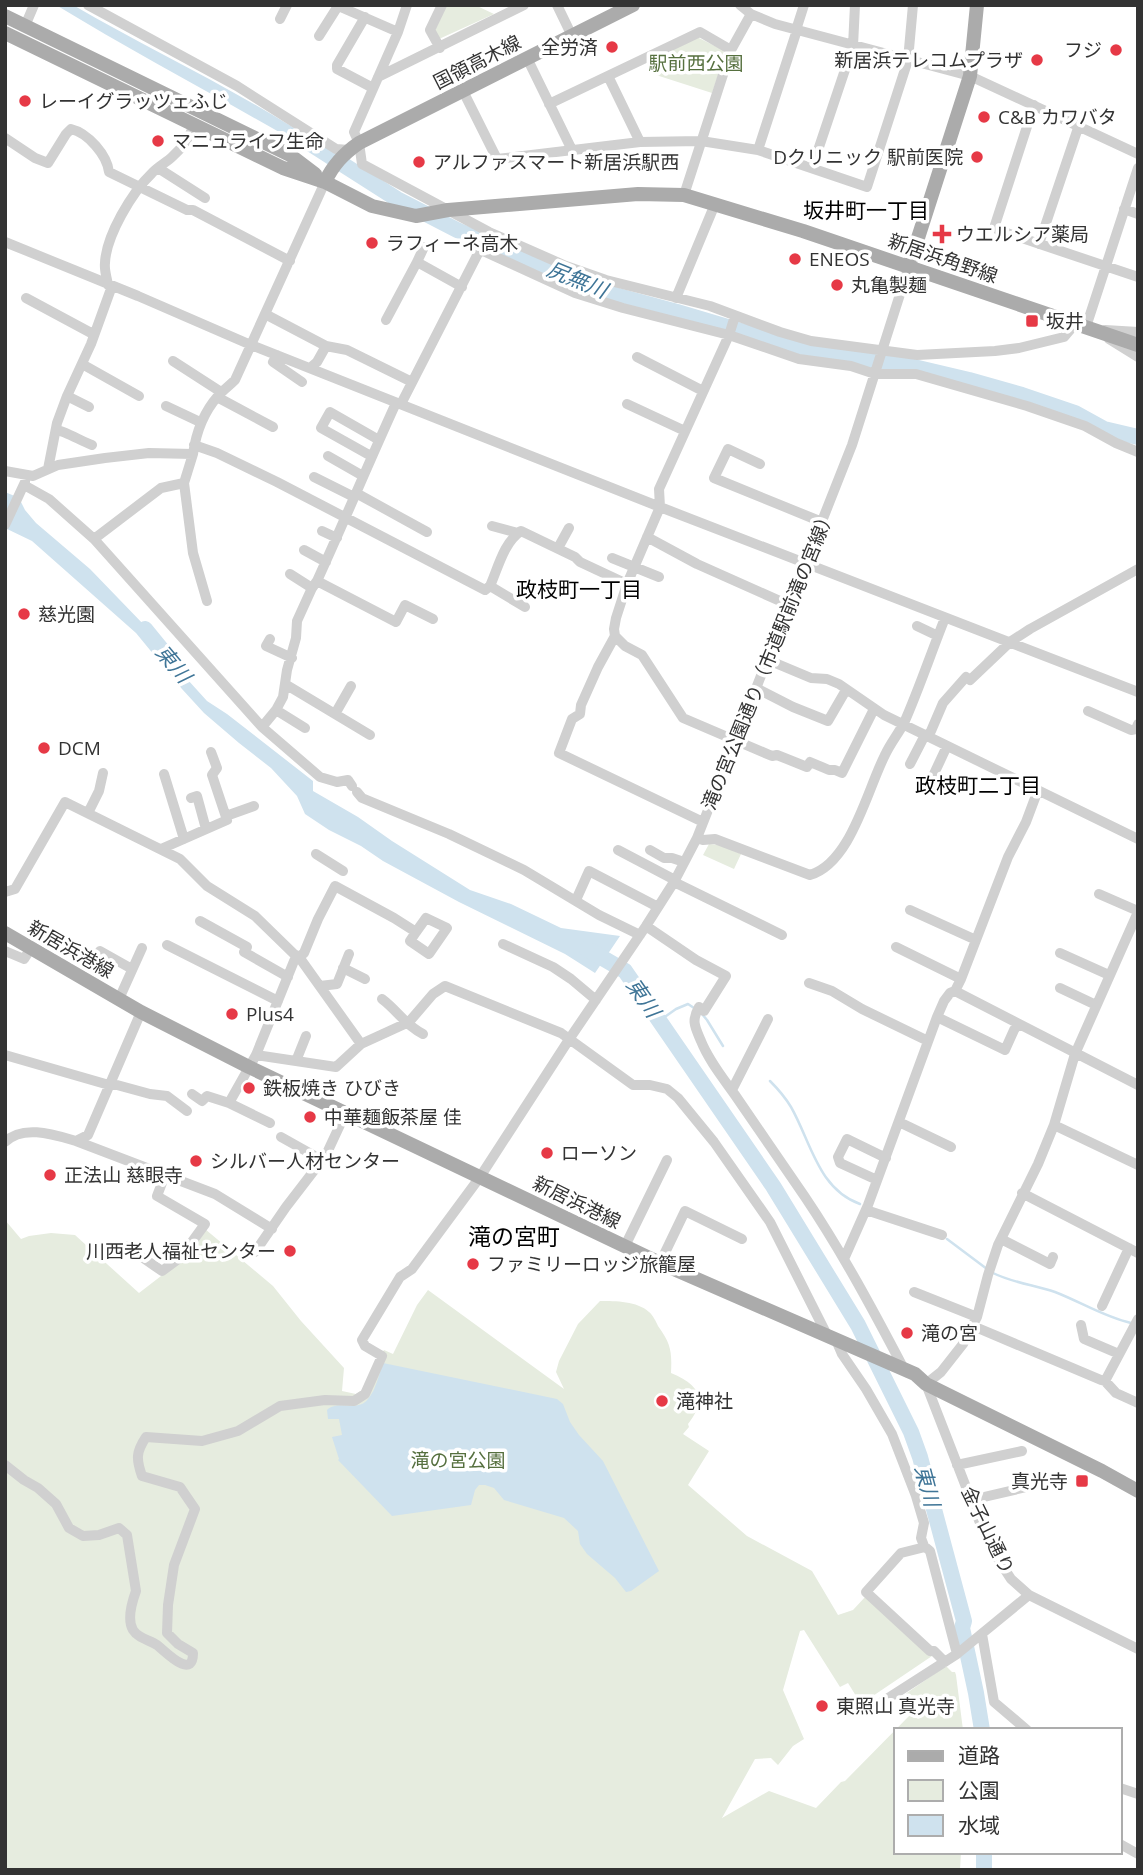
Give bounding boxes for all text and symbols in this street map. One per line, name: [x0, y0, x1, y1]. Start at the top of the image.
street label: 国領高木線: [429, 29, 525, 95]
place label: 全労済: [541, 34, 598, 60]
place label: フジ: [1064, 37, 1102, 63]
marker: 全労済: [604, 39, 620, 55]
marker: フジ: [1108, 42, 1124, 58]
place label: 新居浜テレコムプラザ: [834, 47, 1023, 73]
park label: 駅前西公園: [648, 50, 744, 76]
marker: 新居浜テレコムプラザ: [1029, 52, 1045, 68]
place label: レーイグラッツェふじ: [39, 88, 229, 114]
marker: レーイグラッツェふじ: [17, 93, 33, 109]
place label: C&B カワバタ: [998, 104, 1117, 130]
marker: C&B カワバタ: [976, 109, 992, 125]
place label: マニュライフ生命: [172, 128, 324, 154]
marker: マニュライフ生命: [150, 133, 166, 149]
place label: Dクリニック 駅前医院: [773, 144, 963, 170]
place label: アルファスマート新居浜駅西: [433, 149, 679, 175]
marker: Dクリニック 駅前医院: [969, 149, 985, 165]
marker: アルファスマート新居浜駅西: [411, 154, 427, 170]
district label: 坂井町一丁目: [803, 196, 929, 224]
place label: ウエルシア薬局: [956, 221, 1089, 247]
marker: ウエルシア薬局: [934, 226, 950, 242]
street label: 新居浜角野線: [885, 227, 1001, 289]
place label: ラフィーネ高木: [386, 230, 519, 256]
marker: ラフィーネ高木: [364, 235, 380, 251]
place label: ENEOS: [809, 246, 870, 272]
marker: ENEOS: [787, 251, 803, 267]
water label: 尻無川: [543, 254, 614, 305]
place label: 丸亀製麺: [851, 272, 927, 298]
marker: 丸亀製麺: [829, 277, 845, 293]
place label: 坂井: [1046, 308, 1084, 334]
marker: 坂井: [1024, 313, 1040, 329]
street label: 滝の宮公園通り（市道駅前滝の宮線）: [695, 504, 841, 814]
district label: 政枝町一丁目: [516, 575, 642, 603]
place label: 慈光園: [38, 601, 95, 627]
marker: 慈光園: [16, 606, 32, 622]
water label: 東川: [150, 638, 199, 690]
place label: DCM: [58, 735, 101, 761]
marker: DCM: [36, 740, 52, 756]
district label: 政枝町二丁目: [915, 771, 1041, 799]
street label: 新居浜港線: [23, 914, 119, 984]
water label: 東川: [620, 972, 668, 1024]
place label: Plus4: [246, 1001, 294, 1027]
marker: Plus4: [224, 1006, 240, 1022]
place label: 鉄板焼き ひびき: [263, 1075, 401, 1101]
marker: 鉄板焼き ひびき: [241, 1080, 257, 1096]
place label: 中華麺飯茶屋 佳: [324, 1104, 462, 1130]
marker: 中華麺飯茶屋 佳: [302, 1109, 318, 1125]
place label: ローソン: [561, 1140, 637, 1166]
marker: ローソン: [539, 1145, 555, 1161]
place label: シルバー人材センター: [210, 1148, 400, 1174]
marker: シルバー人材センター: [188, 1153, 204, 1169]
place label: 正法山 慈眼寺: [64, 1162, 183, 1188]
marker: 正法山 慈眼寺: [42, 1167, 58, 1183]
street label: 新居浜港線: [529, 1169, 625, 1235]
district label: 滝の宮町: [468, 1220, 560, 1252]
place label: 川西老人福祉センター: [86, 1238, 276, 1264]
marker: 川西老人福祉センター: [282, 1243, 298, 1259]
place label: ファミリーロッジ旅籠屋: [487, 1251, 696, 1277]
marker: ファミリーロッジ旅籠屋: [465, 1256, 481, 1272]
place label: 滝の宮: [921, 1320, 978, 1346]
marker: 滝の宮: [899, 1325, 915, 1341]
place label: 滝神社: [676, 1388, 733, 1414]
marker: 滝神社: [654, 1393, 670, 1409]
park label: 滝の宮公園: [410, 1447, 506, 1473]
water label: 東川: [909, 1462, 947, 1512]
place label: 真光寺: [1011, 1468, 1068, 1494]
marker: 真光寺: [1074, 1473, 1090, 1489]
street label: 金子山通り: [955, 1482, 1021, 1578]
place label: 東照山 真光寺: [836, 1693, 955, 1719]
marker: 東照山 真光寺: [814, 1698, 830, 1714]
legend: [894, 1728, 1122, 1854]
text: 道路: [958, 1741, 1000, 1769]
text: 公園: [958, 1776, 1000, 1804]
text: 水域: [958, 1811, 1000, 1839]

